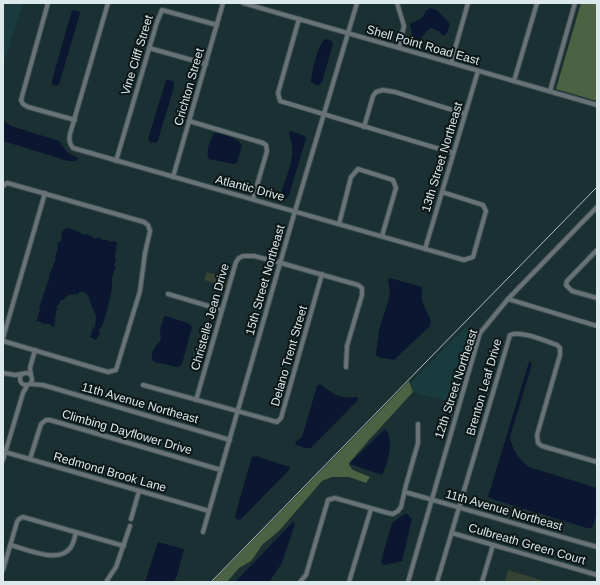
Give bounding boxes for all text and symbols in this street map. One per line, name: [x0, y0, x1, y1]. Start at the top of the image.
street label: Vine Cliff Street: [118, 13, 156, 97]
street label: Shell Point Road East: [365, 22, 482, 68]
street label: Crichton Street: [171, 46, 207, 127]
street label: 13th Street Northeast: [419, 100, 466, 214]
street label: Atlantic Drive: [214, 172, 286, 204]
street label: 15th Street Northeast: [243, 223, 288, 337]
street label: Christelle Jean Drive: [188, 262, 232, 372]
street label: Delano Trent Street: [268, 303, 310, 408]
street label: 12th Street Northeast: [432, 327, 480, 440]
street label: Brenton Leaf Drive: [463, 337, 505, 437]
street label: 11th Avenue Northeast: [80, 380, 201, 427]
street label: Climbing Dayflower Drive: [60, 407, 194, 457]
street label: Redmond Brook Lane: [52, 449, 168, 495]
street label: 11th Avenue Northeast: [444, 487, 565, 534]
street label: Culbreath Green Court: [467, 521, 588, 568]

